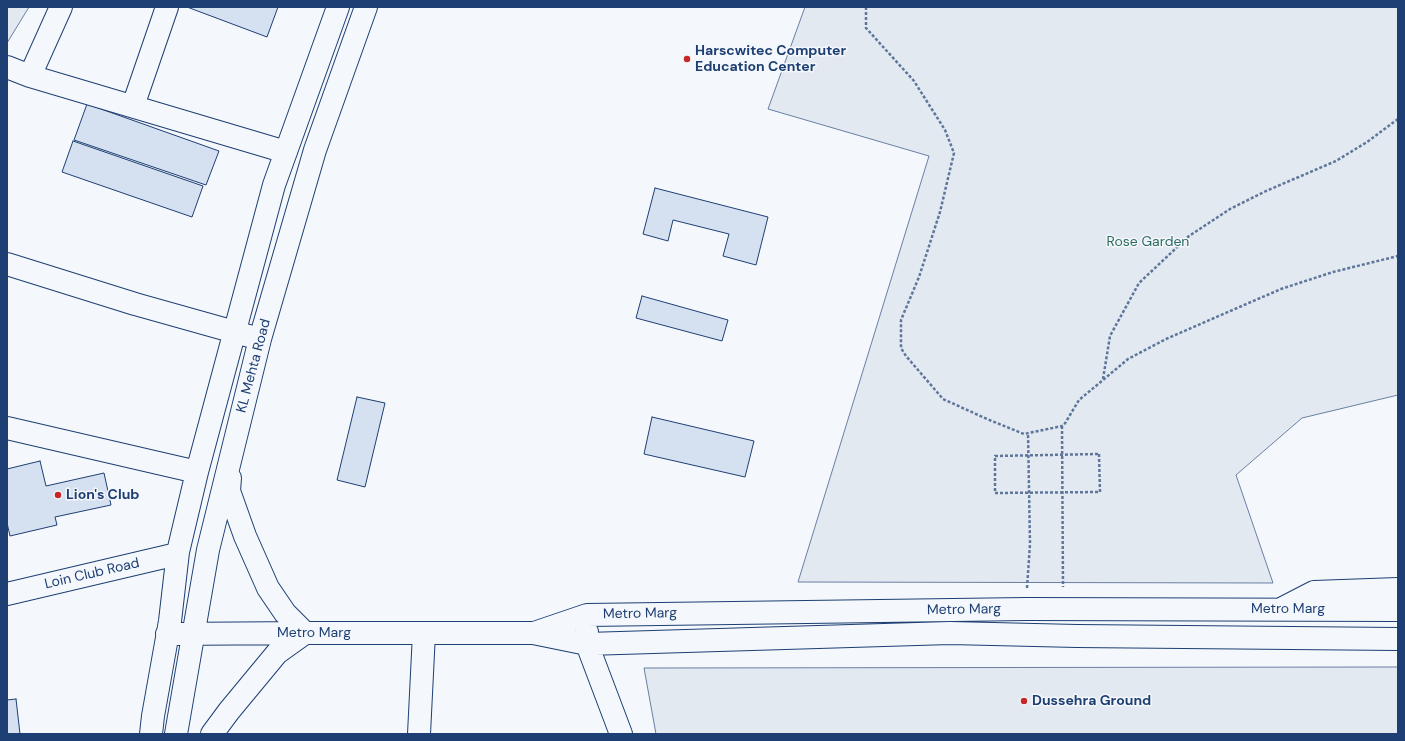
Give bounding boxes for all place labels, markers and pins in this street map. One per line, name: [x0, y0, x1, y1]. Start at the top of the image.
place label: Harscwitec Computer Education Center: [695, 43, 846, 76]
marker: Harscwitec Computer Education Center: [682, 54, 692, 64]
place label: Lion's Club: [66, 487, 139, 503]
marker: Lion's Club: [53, 490, 63, 500]
place label: Dussehra Ground: [1032, 693, 1151, 709]
marker: Dussehra Ground: [1019, 696, 1029, 706]

